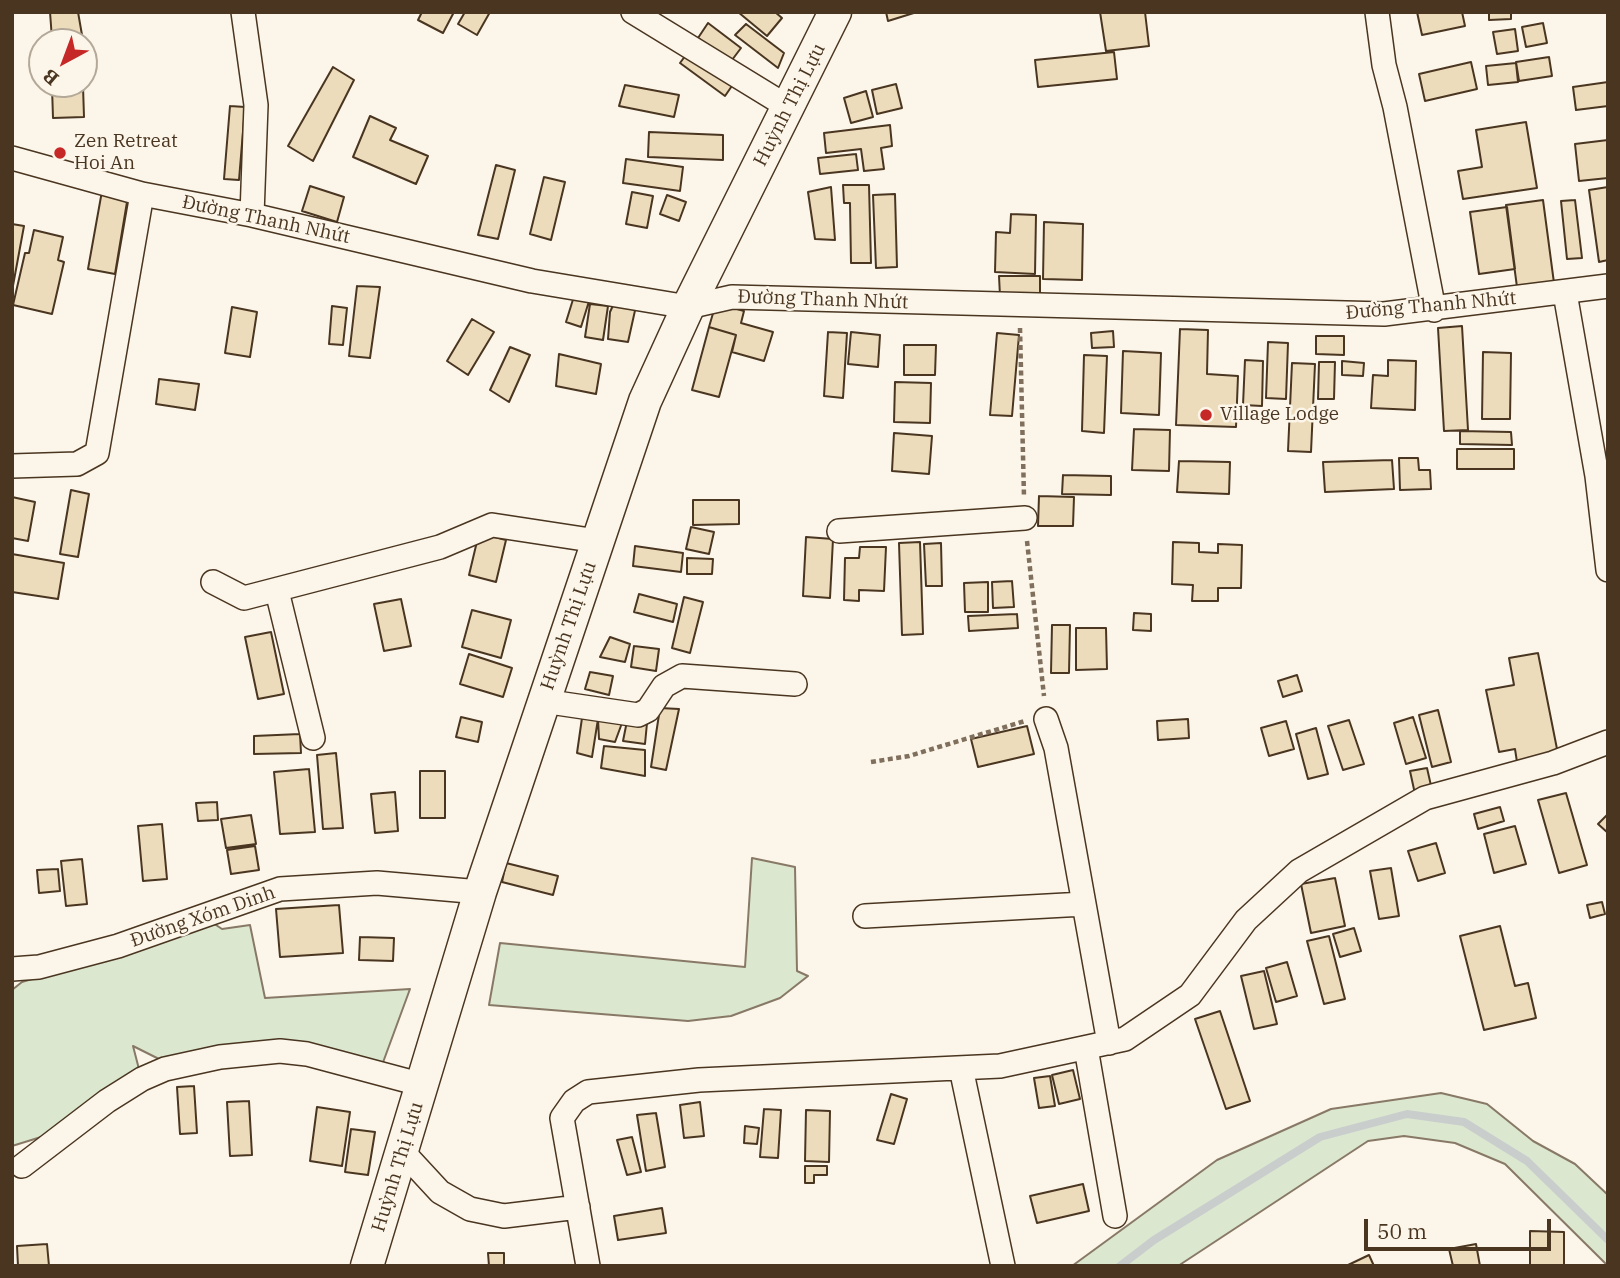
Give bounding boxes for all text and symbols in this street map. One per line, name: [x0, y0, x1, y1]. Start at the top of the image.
north arrow: [28, 28, 98, 98]
street label: Huỳnh Thị Lựu: [749, 40, 831, 170]
text: B: [38, 64, 63, 91]
place label: Zen Retreat Hoi An: [74, 131, 178, 175]
marker: Zen Retreat Hoi An: [52, 145, 68, 161]
street label: Đường Thanh Nhứt: [180, 191, 352, 249]
street label: Đường Thanh Nhứt: [737, 286, 909, 314]
street label: Đường Thanh Nhứt: [1345, 287, 1517, 325]
place label: Village Lodge: [1220, 404, 1339, 426]
marker: Village Lodge: [1198, 407, 1214, 423]
street label: Huỳnh Thị Lựu: [536, 559, 602, 693]
street label: Đường Xóm Dinh: [128, 882, 278, 952]
street label: Huỳnh Thị Lựu: [367, 1099, 429, 1235]
scale bar: [1368, 1204, 1555, 1248]
text: 50 m: [1377, 1217, 1427, 1245]

